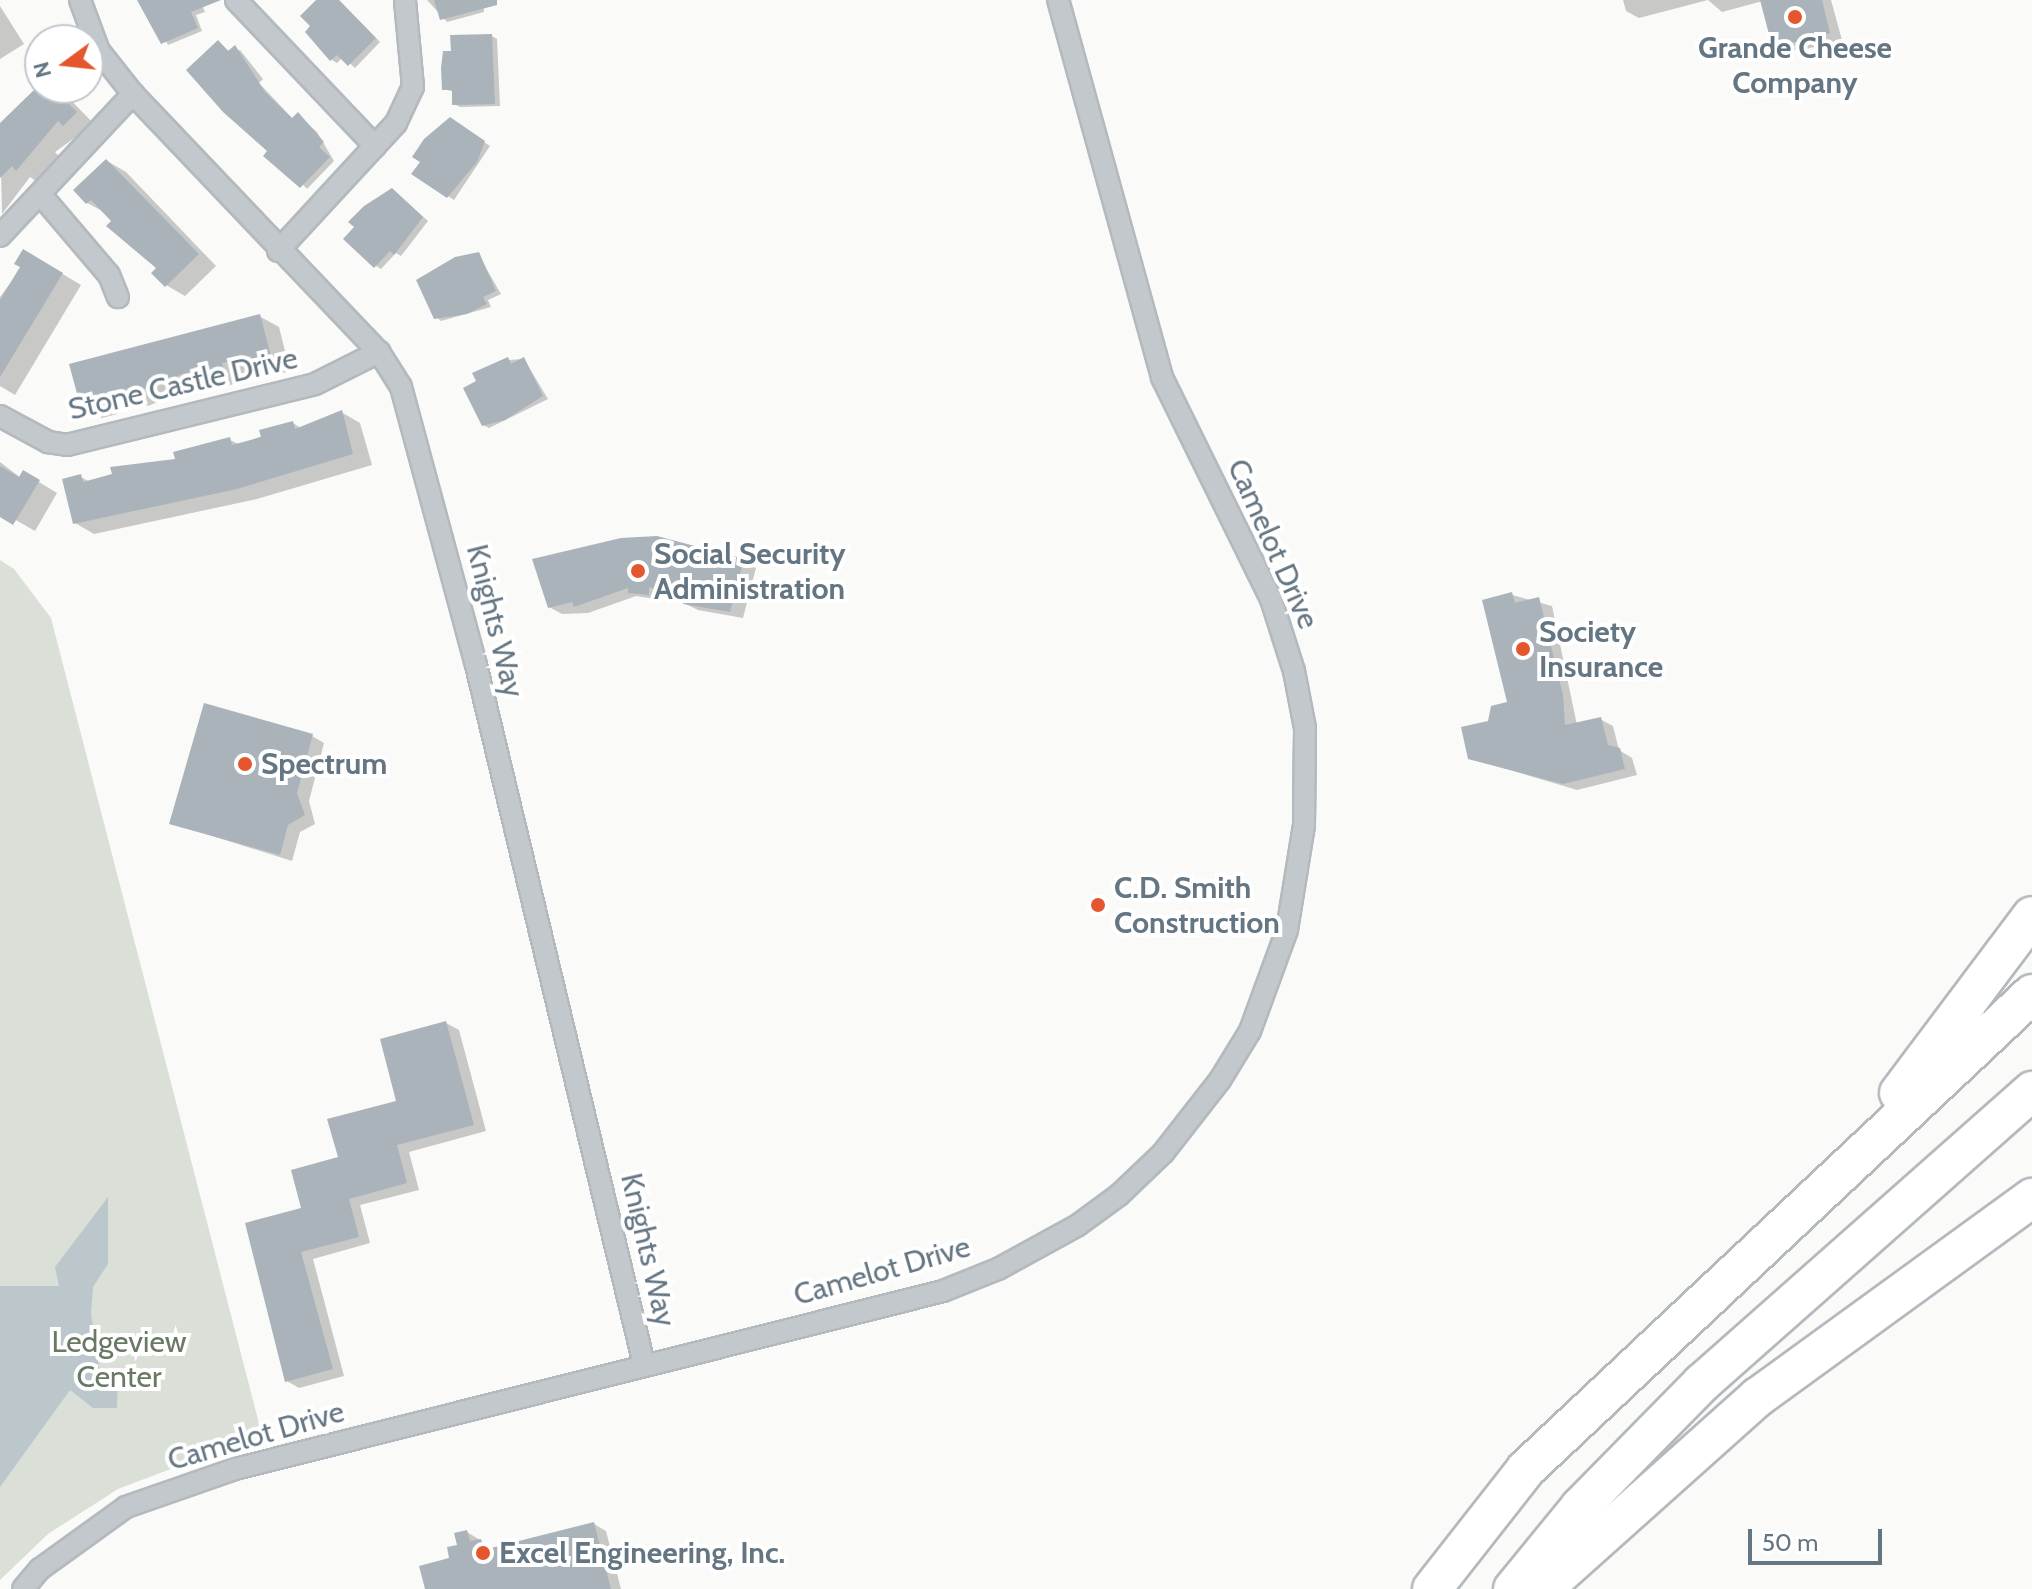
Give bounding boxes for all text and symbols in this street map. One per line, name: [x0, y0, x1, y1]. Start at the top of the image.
marker: Grande Cheese Company: [1786, 8, 1804, 26]
north arrow: [24, 24, 104, 104]
place label: Grande Cheese Company: [1698, 30, 1892, 100]
text: N: [27, 59, 57, 81]
street label: Stone Castle Drive: [65, 340, 301, 428]
street label: Camelot Drive: [1220, 454, 1326, 634]
place label: Social Security Administration: [654, 536, 846, 606]
street label: Knights Way: [459, 541, 531, 701]
marker: Social Security Administration: [629, 562, 647, 580]
place label: Society Insurance: [1539, 614, 1663, 684]
marker: Society Insurance: [1514, 640, 1532, 658]
place label: Spectrum: [261, 746, 387, 782]
marker: Spectrum: [236, 755, 254, 773]
place label: C.D. Smith Construction: [1114, 870, 1280, 940]
marker: C.D. Smith Construction: [1089, 896, 1107, 914]
street label: Knights Way: [613, 1170, 683, 1330]
street label: Camelot Drive: [790, 1229, 974, 1313]
park label: Ledgeview Center: [51, 1324, 187, 1394]
street label: Camelot Drive: [164, 1394, 348, 1478]
scale bar: [1752, 1513, 1886, 1563]
text: 50 m: [1762, 1528, 1818, 1557]
place label: Excel Engineering, Inc.: [499, 1535, 785, 1571]
marker: Excel Engineering, Inc.: [474, 1544, 492, 1562]

